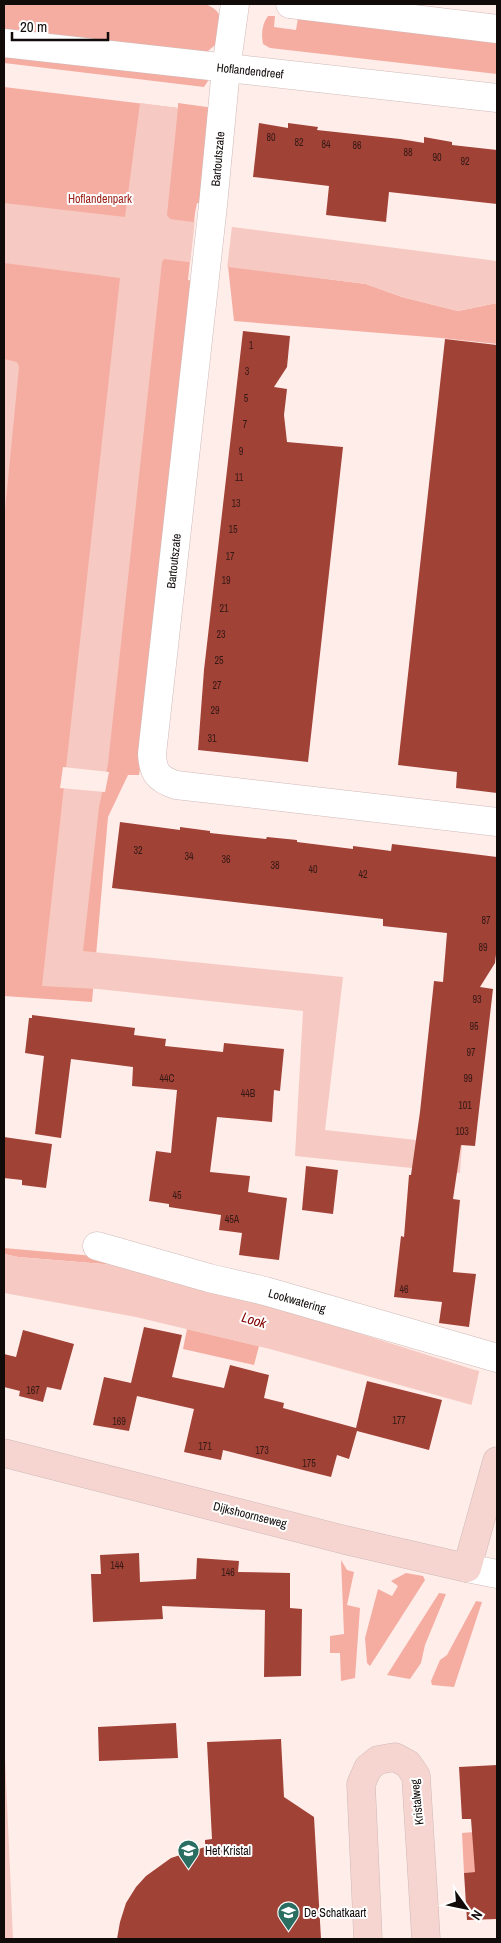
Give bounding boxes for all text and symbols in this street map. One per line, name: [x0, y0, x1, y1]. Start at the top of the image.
scale bar: [12, 10, 109, 42]
text: 20 m: [20, 16, 47, 37]
street label: Hoflandendreef: [216, 60, 285, 82]
street label: Bartoutszate: [208, 131, 228, 187]
house number: 80: [266, 131, 276, 144]
house number: 82: [294, 136, 304, 149]
house number: 84: [321, 138, 331, 151]
house number: 86: [352, 139, 362, 152]
house number: 88: [403, 146, 413, 159]
house number: 90: [432, 151, 442, 164]
house number: 92: [460, 155, 470, 168]
park label: Hoflandenpark: [68, 191, 132, 207]
house number: 1: [249, 339, 254, 352]
house number: 3: [245, 365, 250, 378]
house number: 5: [244, 392, 249, 405]
house number: 7: [243, 418, 248, 431]
house number: 9: [239, 445, 244, 458]
house number: 11: [235, 471, 244, 484]
house number: 13: [231, 497, 241, 510]
house number: 15: [228, 523, 238, 536]
street label: Bartoutszate: [163, 533, 185, 589]
house number: 17: [225, 550, 235, 563]
house number: 19: [221, 574, 231, 587]
house number: 21: [219, 602, 229, 615]
house number: 23: [216, 628, 226, 641]
house number: 25: [214, 654, 224, 667]
house number: 27: [212, 679, 222, 692]
house number: 29: [210, 704, 220, 717]
house number: 31: [207, 732, 217, 745]
house number: 32: [133, 844, 143, 857]
house number: 34: [184, 850, 194, 863]
house number: 36: [221, 853, 231, 866]
house number: 38: [270, 859, 280, 872]
house number: 40: [308, 863, 318, 876]
house number: 42: [358, 868, 368, 881]
house number: 87: [481, 914, 491, 927]
house number: 89: [478, 941, 488, 954]
house number: 93: [472, 993, 482, 1006]
house number: 95: [469, 1020, 479, 1033]
house number: 97: [466, 1046, 476, 1059]
house number: 44C: [159, 1072, 175, 1085]
house number: 99: [463, 1072, 473, 1085]
house number: 44B: [241, 1087, 256, 1100]
house number: 101: [458, 1099, 472, 1112]
house number: 103: [455, 1125, 469, 1138]
house number: 45: [172, 1189, 182, 1202]
house number: 45A: [225, 1213, 240, 1226]
house number: 46: [399, 1283, 409, 1296]
street label: Lookwatering: [266, 1285, 328, 1317]
water label: Look: [240, 1308, 270, 1332]
house number: 167: [26, 1384, 40, 1397]
house number: 177: [392, 1414, 406, 1427]
house number: 169: [112, 1415, 126, 1428]
house number: 171: [198, 1440, 212, 1453]
house number: 173: [255, 1444, 269, 1457]
house number: 175: [302, 1457, 316, 1470]
street label: Dijkshoornseweg: [211, 1498, 289, 1532]
house number: 144: [110, 1559, 124, 1572]
house number: 146: [221, 1566, 235, 1579]
street label: Kristalweg: [407, 1778, 427, 1826]
school or university icon: Het Kristal: [177, 1839, 201, 1870]
place label: Het Kristal: [205, 1843, 251, 1859]
north arrow: [441, 1883, 491, 1933]
school or university icon: De Schatkaart: [276, 1901, 300, 1932]
place label: De Schatkaart: [304, 1905, 367, 1921]
text: N: [467, 1907, 487, 1923]

